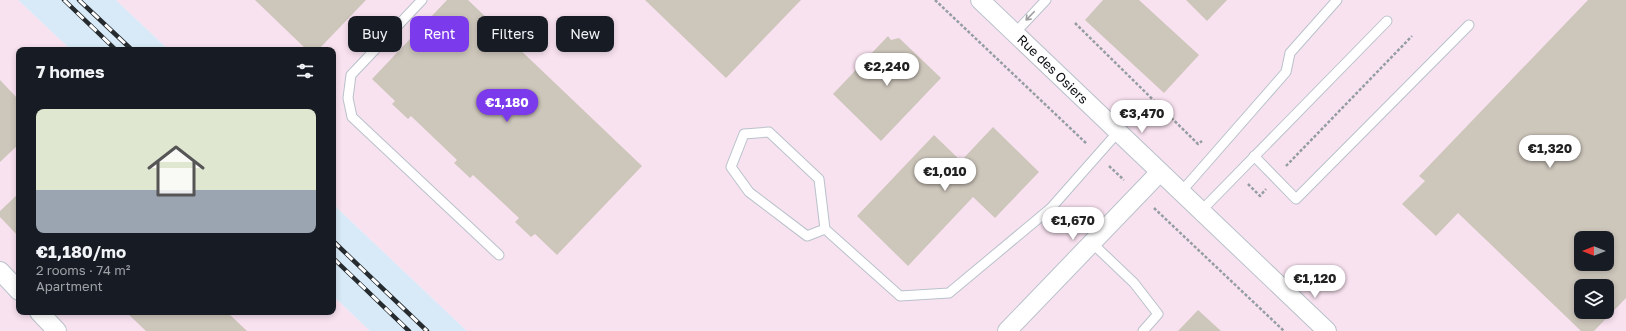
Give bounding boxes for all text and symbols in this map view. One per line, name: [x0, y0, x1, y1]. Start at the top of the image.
one-way arrow: [1025, 11, 1035, 21]
chip: Buy: [348, 16, 402, 52]
chip: Rent: [410, 16, 469, 52]
chip: Filters: [477, 16, 548, 52]
chip: New: [556, 16, 614, 52]
street label: Rue des Osiers: [1014, 31, 1092, 107]
pin: €2,240: [854, 53, 920, 87]
text: €2,240: [864, 58, 910, 74]
icon: filters: [294, 60, 316, 82]
text: 7 homes: [36, 61, 104, 82]
pin: €1,180: [474, 89, 540, 123]
text: €1,180: [485, 94, 529, 110]
pin: €3,470: [1109, 100, 1175, 134]
text: €3,470: [1120, 105, 1164, 121]
icon: home: [140, 135, 212, 207]
pin: €1,320: [1517, 135, 1583, 169]
text: €1,320: [1528, 140, 1572, 156]
pin: €1,010: [912, 158, 978, 192]
text: €1,010: [923, 163, 967, 179]
pin: €1,670: [1040, 207, 1106, 241]
text: €1,670: [1051, 212, 1095, 228]
north arrow: [1574, 231, 1614, 271]
map controls: [1574, 231, 1614, 319]
text: €1,180/mo: [36, 241, 126, 262]
text: 2 rooms · 74 m²: [36, 262, 130, 278]
pin: €1,120: [1282, 265, 1348, 299]
text: €1,120: [1293, 270, 1337, 286]
text: Apartment: [36, 278, 103, 294]
button: layers: [1574, 279, 1614, 319]

